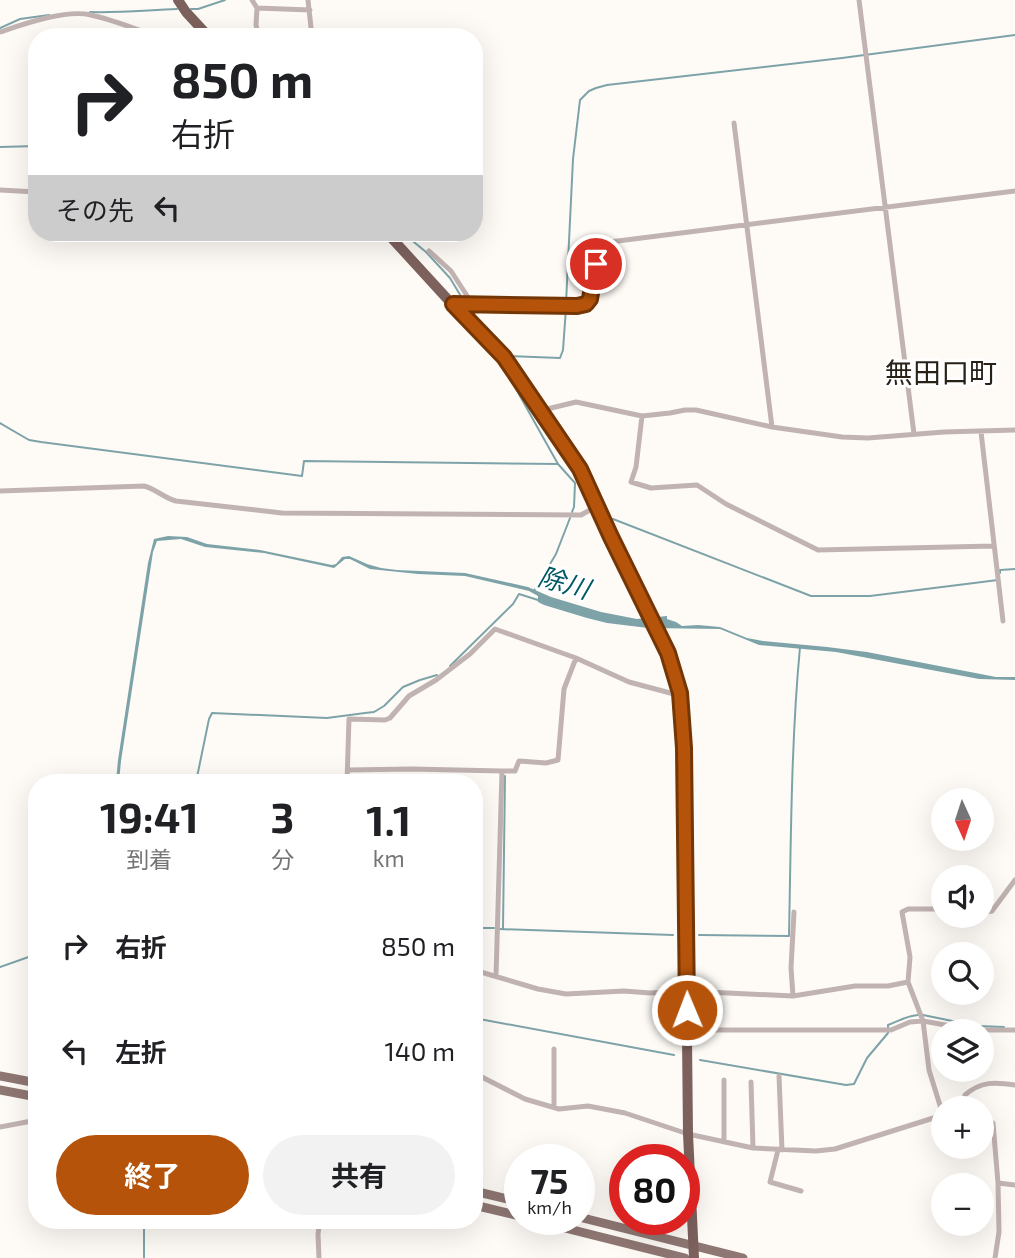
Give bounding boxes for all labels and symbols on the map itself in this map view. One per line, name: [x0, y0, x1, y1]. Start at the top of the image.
pin: [566, 234, 626, 294]
district label: 無田口町: [885, 355, 997, 389]
water label: 除川: [535, 559, 597, 604]
north arrow: [931, 788, 994, 850]
position arrow: [650, 973, 724, 1047]
speed limit sign: 80: [609, 1144, 700, 1235]

